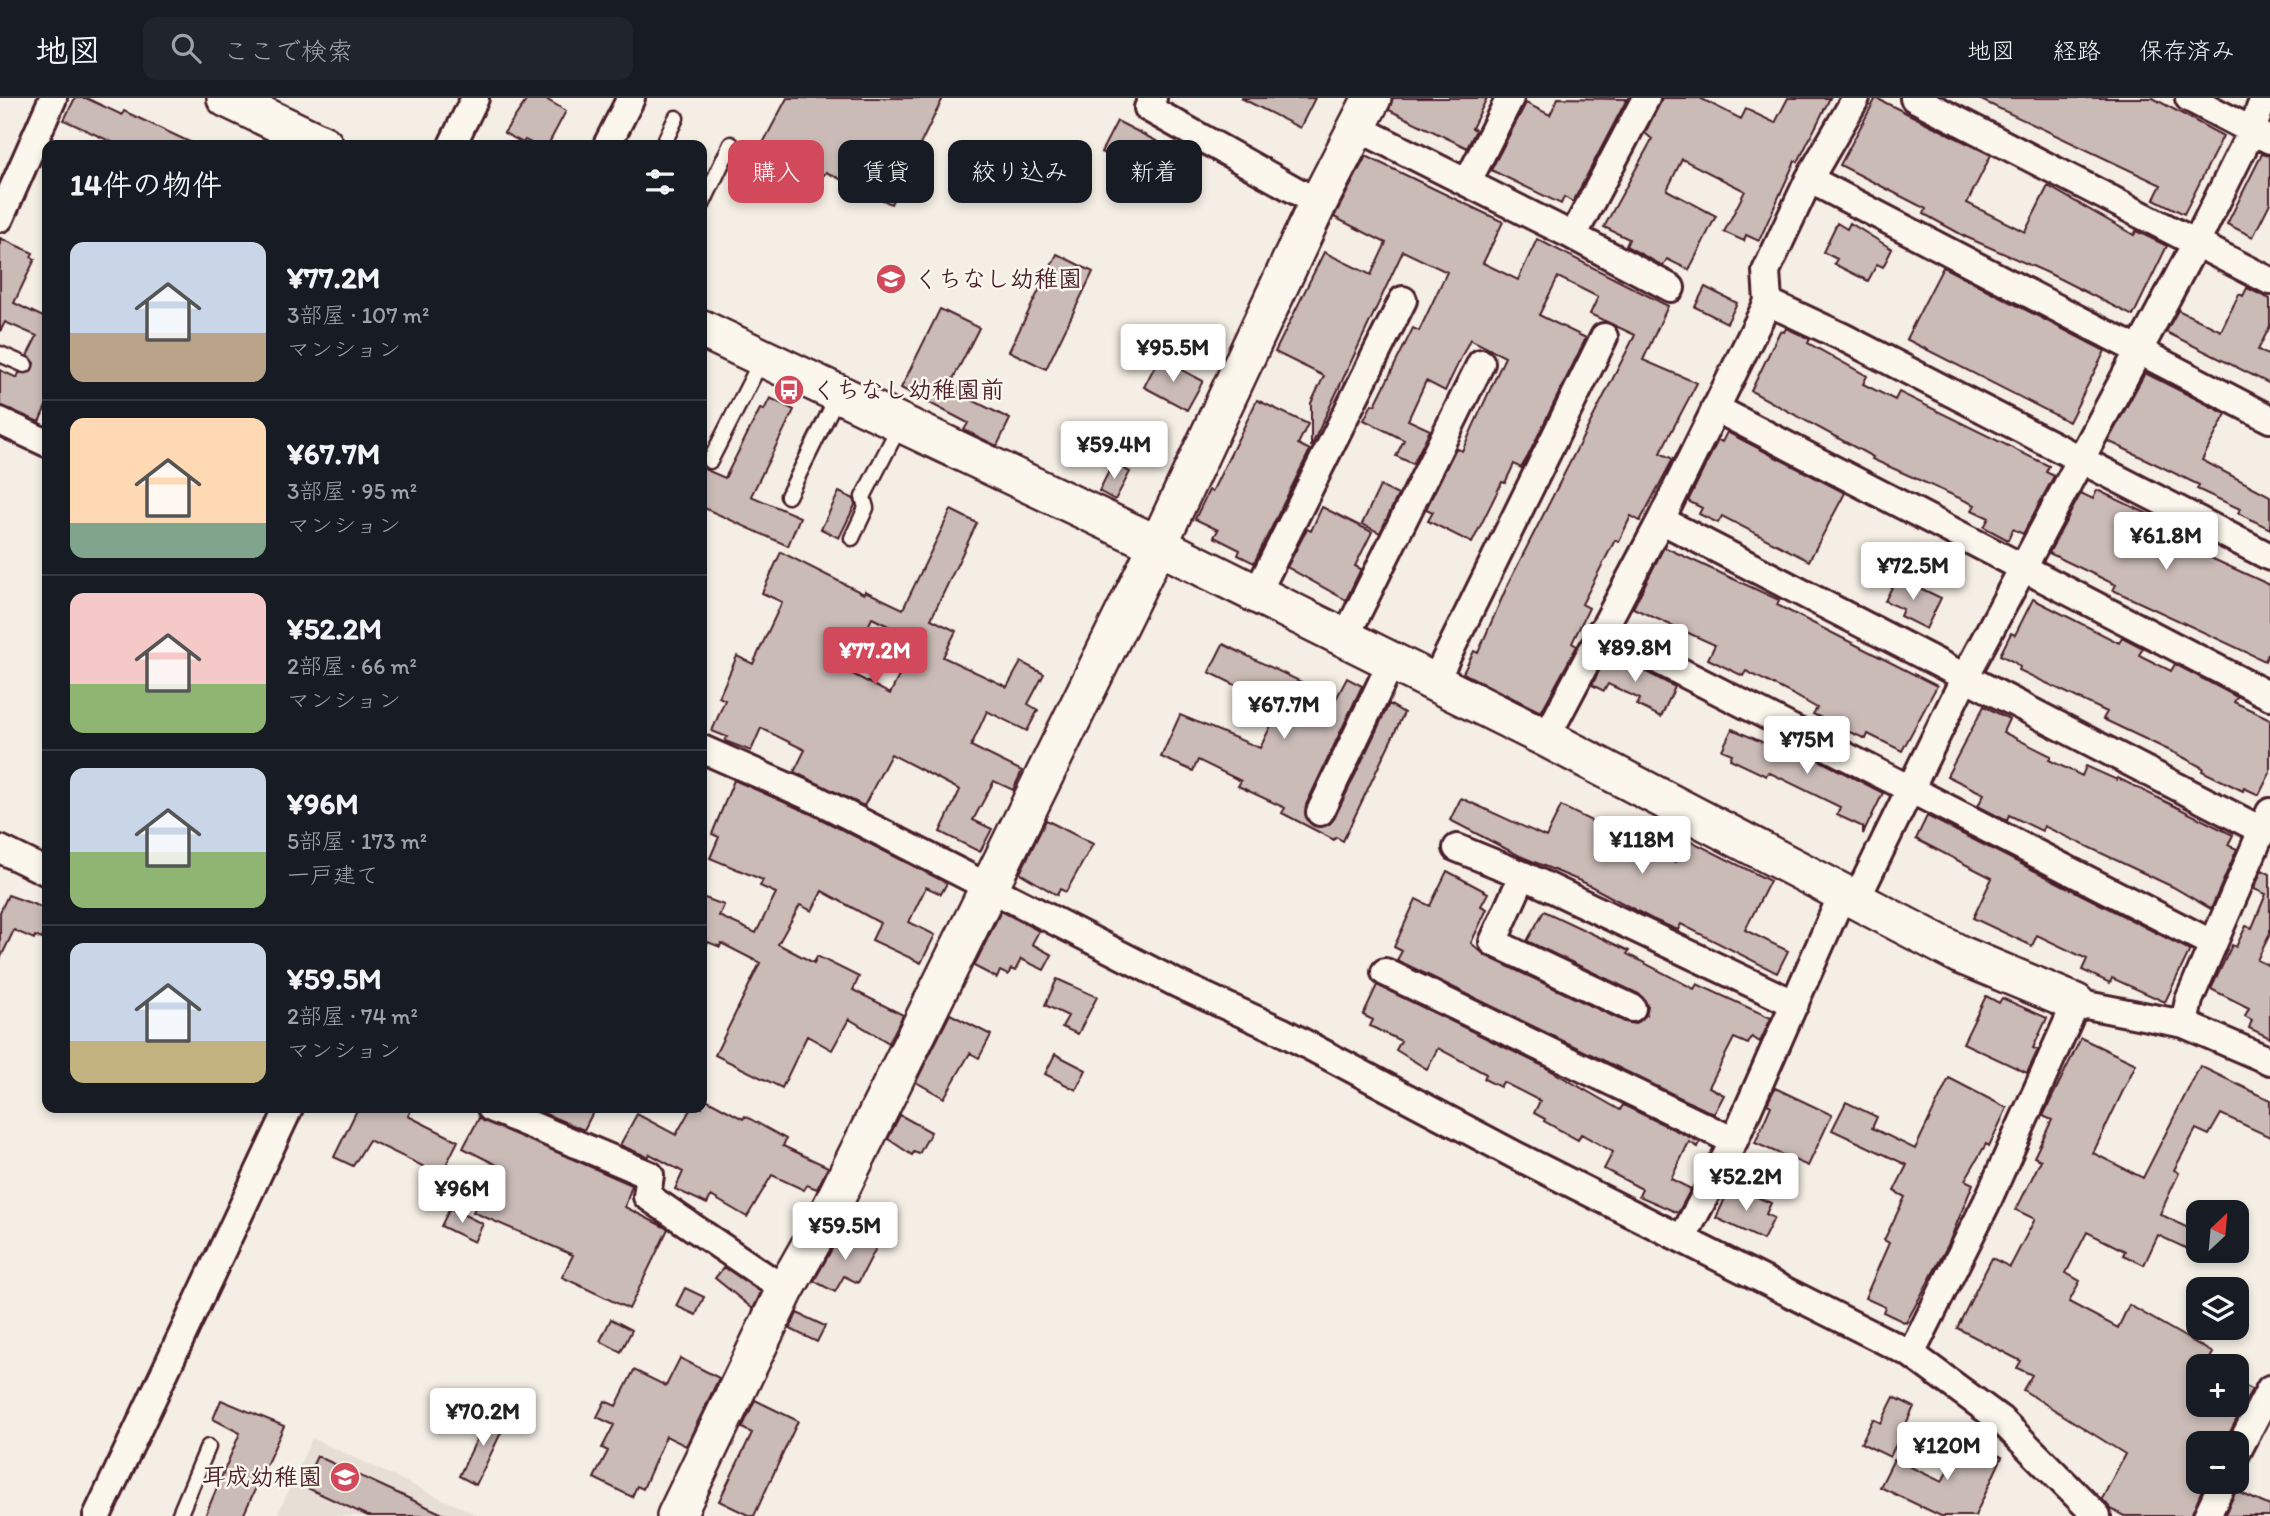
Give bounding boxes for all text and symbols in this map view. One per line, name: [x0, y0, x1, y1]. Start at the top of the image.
search box: [143, 17, 633, 80]
icon: search: [167, 29, 205, 67]
text: 地図: [35, 31, 101, 70]
text: ここで検索: [223, 35, 353, 67]
text: 地図: [1967, 36, 2015, 65]
text: 経路: [2053, 36, 2101, 65]
text: 保存済み: [2139, 36, 2235, 65]
chip: 購入: [728, 140, 824, 203]
chip: 賃貸: [838, 140, 934, 203]
chip: 絞り込み: [948, 140, 1092, 203]
chip: 新着: [1106, 140, 1202, 203]
icon: filters: [641, 163, 679, 201]
text: 14件の物件: [70, 166, 222, 203]
text: ¥77.2M: [287, 259, 380, 296]
school or university icon: くちなし幼稚園: [874, 262, 908, 296]
place label: くちなし幼稚園: [914, 264, 1082, 293]
icon: home: [126, 270, 210, 354]
text: 3部屋 · 107 m²: [287, 301, 429, 329]
pin: ¥95.5M: [1116, 324, 1230, 384]
text: ¥95.5M: [1137, 333, 1209, 361]
text: マンション: [287, 335, 401, 363]
bus stop icon: くちなし幼稚園前: [772, 373, 806, 407]
place label: くちなし幼稚園前: [812, 375, 1004, 404]
pin: ¥59.4M: [1057, 422, 1171, 481]
text: ¥59.4M: [1077, 430, 1151, 458]
text: ¥67.7M: [287, 435, 380, 472]
icon: home: [126, 446, 210, 530]
text: 3部屋 · 95 m²: [287, 477, 417, 505]
text: マンション: [287, 511, 401, 539]
pin: ¥61.8M: [2109, 512, 2223, 572]
text: ¥61.8M: [2130, 521, 2202, 549]
pin: ¥72.5M: [1856, 542, 1970, 602]
text: ¥72.5M: [1877, 551, 1949, 579]
text: ¥52.2M: [287, 610, 382, 647]
icon: home: [126, 621, 210, 705]
pin: ¥89.8M: [1578, 624, 1692, 684]
pin: ¥77.2M: [818, 628, 932, 687]
text: ¥89.8M: [1598, 633, 1672, 661]
text: ¥77.2M: [839, 636, 911, 664]
text: 2部屋 · 66 m²: [287, 652, 417, 680]
pin: ¥67.7M: [1227, 682, 1341, 741]
text: マンション: [287, 686, 401, 714]
text: ¥67.7M: [1248, 690, 1320, 718]
pin: ¥75M: [1766, 716, 1848, 776]
text: ¥75M: [1780, 725, 1834, 753]
text: ¥96M: [287, 785, 359, 822]
icon: home: [126, 796, 210, 880]
pin: ¥118M: [1593, 816, 1691, 876]
text: ¥118M: [1610, 825, 1674, 853]
text: 5部屋 · 173 m²: [287, 827, 427, 855]
text: 一戸建て: [287, 861, 379, 889]
text: ¥59.5M: [287, 960, 382, 997]
icon: home: [126, 971, 210, 1055]
text: 2部屋 · 74 m²: [287, 1002, 418, 1030]
text: マンション: [287, 1036, 401, 1064]
pin: ¥52.2M: [1689, 1154, 1803, 1213]
text: ¥52.2M: [1710, 1162, 1782, 1190]
pin: ¥96M: [421, 1166, 503, 1225]
text: ¥96M: [434, 1174, 490, 1202]
north arrow: [2186, 1200, 2249, 1264]
map controls: [2186, 1200, 2249, 1494]
pin: ¥59.5M: [788, 1202, 902, 1262]
text: ¥59.5M: [809, 1211, 881, 1239]
button: layers: [2186, 1277, 2249, 1340]
button: +: [2186, 1354, 2249, 1417]
pin: ¥70.2M: [426, 1388, 540, 1448]
text: ¥70.2M: [446, 1397, 520, 1425]
pin: ¥120M: [1898, 1422, 1996, 1482]
text: ¥120M: [1913, 1431, 1981, 1459]
button: −: [2186, 1431, 2249, 1494]
school or university icon: 耳成幼稚園: [328, 1460, 362, 1494]
place label: 耳成幼稚園: [202, 1462, 322, 1491]

